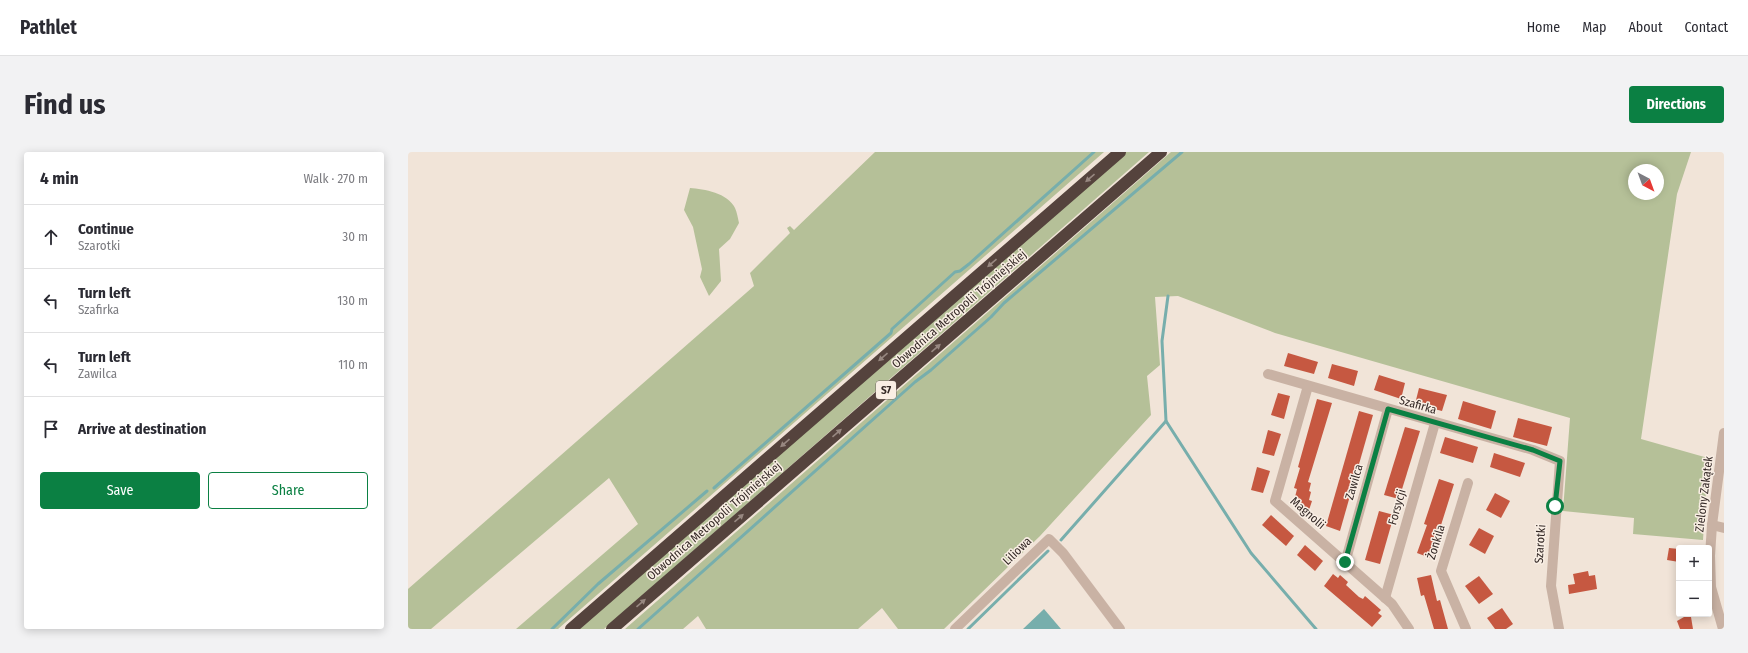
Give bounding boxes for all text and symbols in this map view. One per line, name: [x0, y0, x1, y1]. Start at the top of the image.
text: Pathlet: [20, 16, 77, 39]
text: Home: [1527, 19, 1560, 36]
text: Map: [1582, 19, 1606, 36]
text: About: [1628, 19, 1663, 36]
text: Contact: [1685, 19, 1728, 36]
button: Directions: [1629, 86, 1724, 123]
text: Find us: [24, 88, 106, 121]
north arrow: [1628, 164, 1664, 200]
text: 4 min: [40, 168, 79, 189]
text: Walk · 270 m: [303, 171, 368, 186]
one-way arrow: [1085, 173, 1095, 182]
text: Continue: [78, 220, 134, 238]
icon: ahead: [40, 226, 62, 248]
text: 30 m: [342, 229, 368, 244]
text: Szarotki: [78, 238, 120, 253]
street label: Obwodnica Metropolii Trójmiejskiej: [889, 247, 1029, 371]
one-way arrow: [987, 258, 997, 267]
text: Turn left: [78, 284, 131, 302]
icon: left: [40, 290, 62, 312]
text: 130 m: [337, 293, 368, 308]
text: Szafirka: [78, 302, 119, 317]
one-way arrow: [930, 343, 941, 352]
text: Turn left: [78, 348, 131, 366]
one-way arrow: [878, 353, 889, 362]
icon: left: [40, 354, 62, 376]
text: 110 m: [338, 357, 368, 372]
text: Zawilca: [78, 366, 117, 381]
road number: S7: [876, 381, 896, 399]
street label: Szafirka: [1398, 393, 1438, 417]
icon: arrive: [40, 418, 62, 440]
text: Arrive at destination: [78, 420, 206, 438]
one-way arrow: [832, 428, 843, 437]
one-way arrow: [780, 438, 790, 447]
street label: Zielony Zakątek: [1692, 455, 1716, 533]
street label: Obwodnica Metropolii Trójmiejskiej: [644, 459, 784, 583]
street label: Zawilca: [1342, 463, 1366, 501]
button: Save: [40, 472, 200, 509]
button: Share: [208, 472, 368, 509]
street label: Forsycji: [1385, 487, 1409, 527]
street label: Magnolii: [1288, 494, 1328, 532]
route start: [1546, 497, 1564, 515]
one-way arrow: [735, 514, 744, 523]
street label: Żonkila: [1423, 523, 1448, 561]
street label: Szarotki: [1532, 524, 1548, 564]
street label: Liliowa: [1000, 534, 1034, 568]
map controls: [1676, 545, 1712, 617]
button: +: [1676, 545, 1712, 581]
route end: [1336, 553, 1354, 571]
button: −: [1676, 581, 1712, 617]
one-way arrow: [636, 599, 646, 608]

